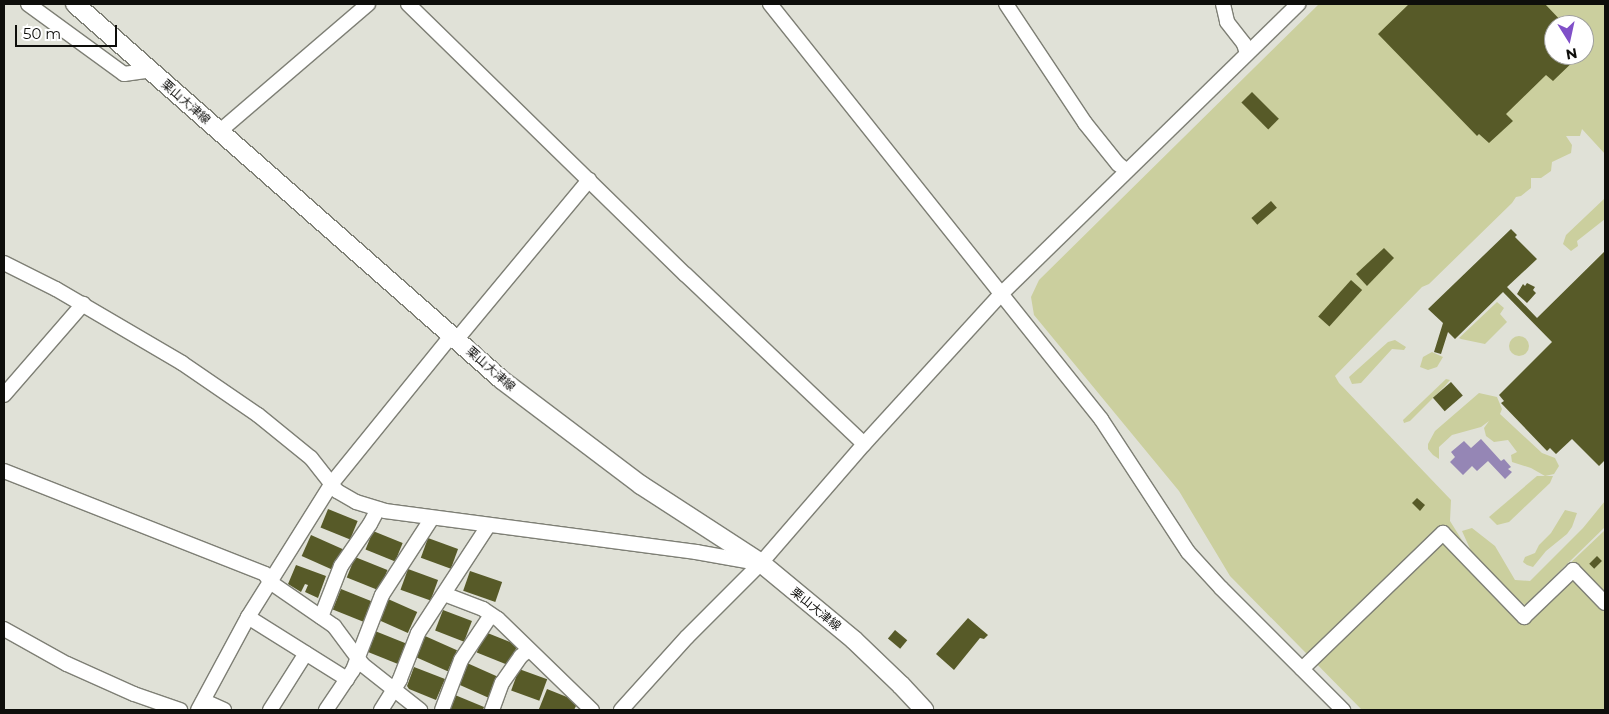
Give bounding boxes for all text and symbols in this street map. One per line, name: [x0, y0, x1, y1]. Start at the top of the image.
scale bar: [18, 15, 120, 47]
north arrow: [1544, 15, 1594, 65]
text: 50 m: [23, 24, 61, 43]
text: N: [1564, 44, 1579, 64]
street label: 栗山大津線: [159, 77, 213, 127]
street label: 栗山大津線: [464, 344, 518, 394]
street label: 栗山大津線: [788, 585, 844, 633]

